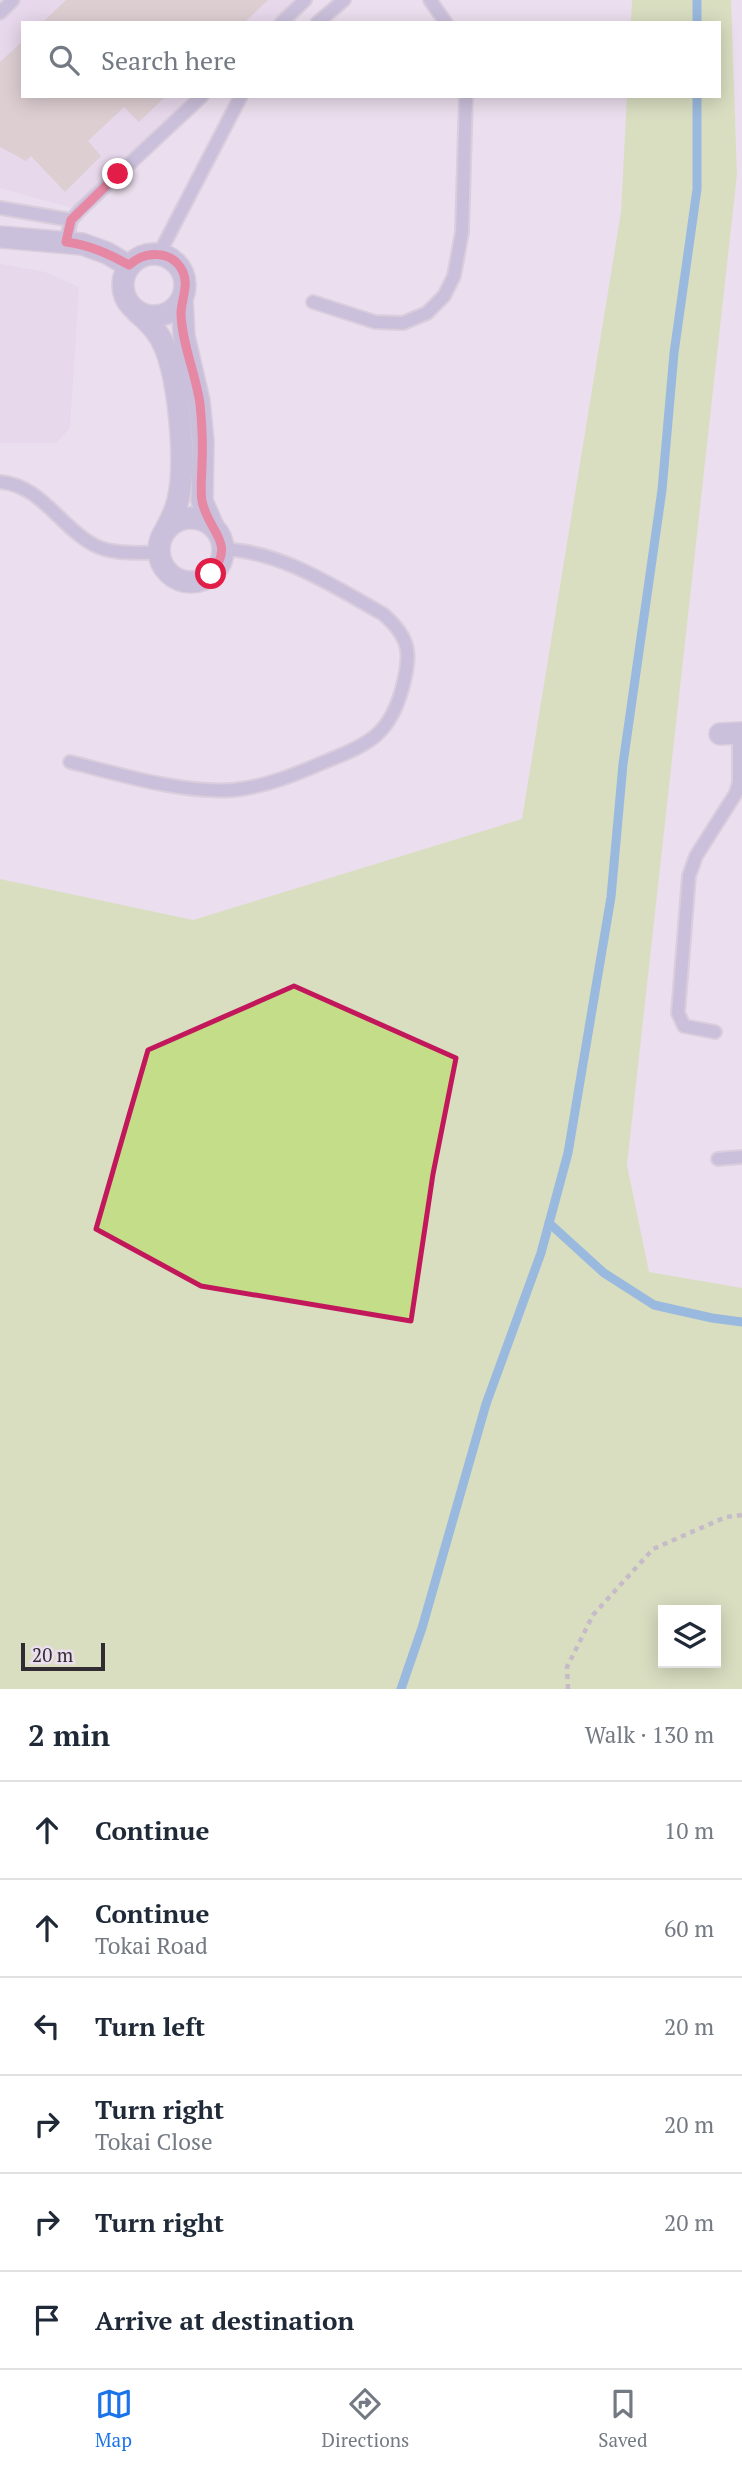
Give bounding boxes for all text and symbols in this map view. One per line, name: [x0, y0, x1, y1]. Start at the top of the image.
search box: [21, 21, 721, 98]
icon: search: [45, 41, 83, 79]
text: Search here: [101, 43, 236, 77]
route end: [102, 158, 133, 189]
route start: [195, 558, 226, 589]
map controls: [658, 1605, 721, 1668]
button: layers: [658, 1605, 721, 1668]
scale bar: [21, 1640, 105, 1672]
text: 20 m: [32, 1642, 73, 1667]
text: 2 min: [28, 1715, 110, 1755]
text: Walk · 130 m: [585, 1719, 714, 1750]
icon: ahead: [28, 1811, 66, 1849]
text: Continue: [95, 1813, 209, 1847]
text: 10 m: [664, 1815, 714, 1846]
text: Continue: [95, 1896, 209, 1930]
icon: ahead: [28, 1909, 66, 1947]
text: 60 m: [664, 1913, 714, 1944]
text: Tokai Road: [95, 1930, 208, 1961]
icon: left: [28, 2007, 66, 2045]
text: Turn left: [95, 2009, 205, 2043]
text: 20 m: [664, 2011, 714, 2042]
text: Turn right: [95, 2092, 224, 2126]
icon: right: [28, 2105, 66, 2143]
text: 20 m: [664, 2109, 714, 2140]
text: Tokai Close: [95, 2126, 212, 2157]
icon: right: [28, 2203, 66, 2241]
text: Turn right: [95, 2205, 224, 2239]
text: 20 m: [664, 2207, 714, 2238]
icon: arrive: [28, 2301, 66, 2339]
text: Arrive at destination: [95, 2303, 354, 2337]
tab: Map: [95, 2385, 133, 2452]
tab: Directions: [322, 2385, 409, 2452]
tab: Saved: [598, 2385, 647, 2452]

